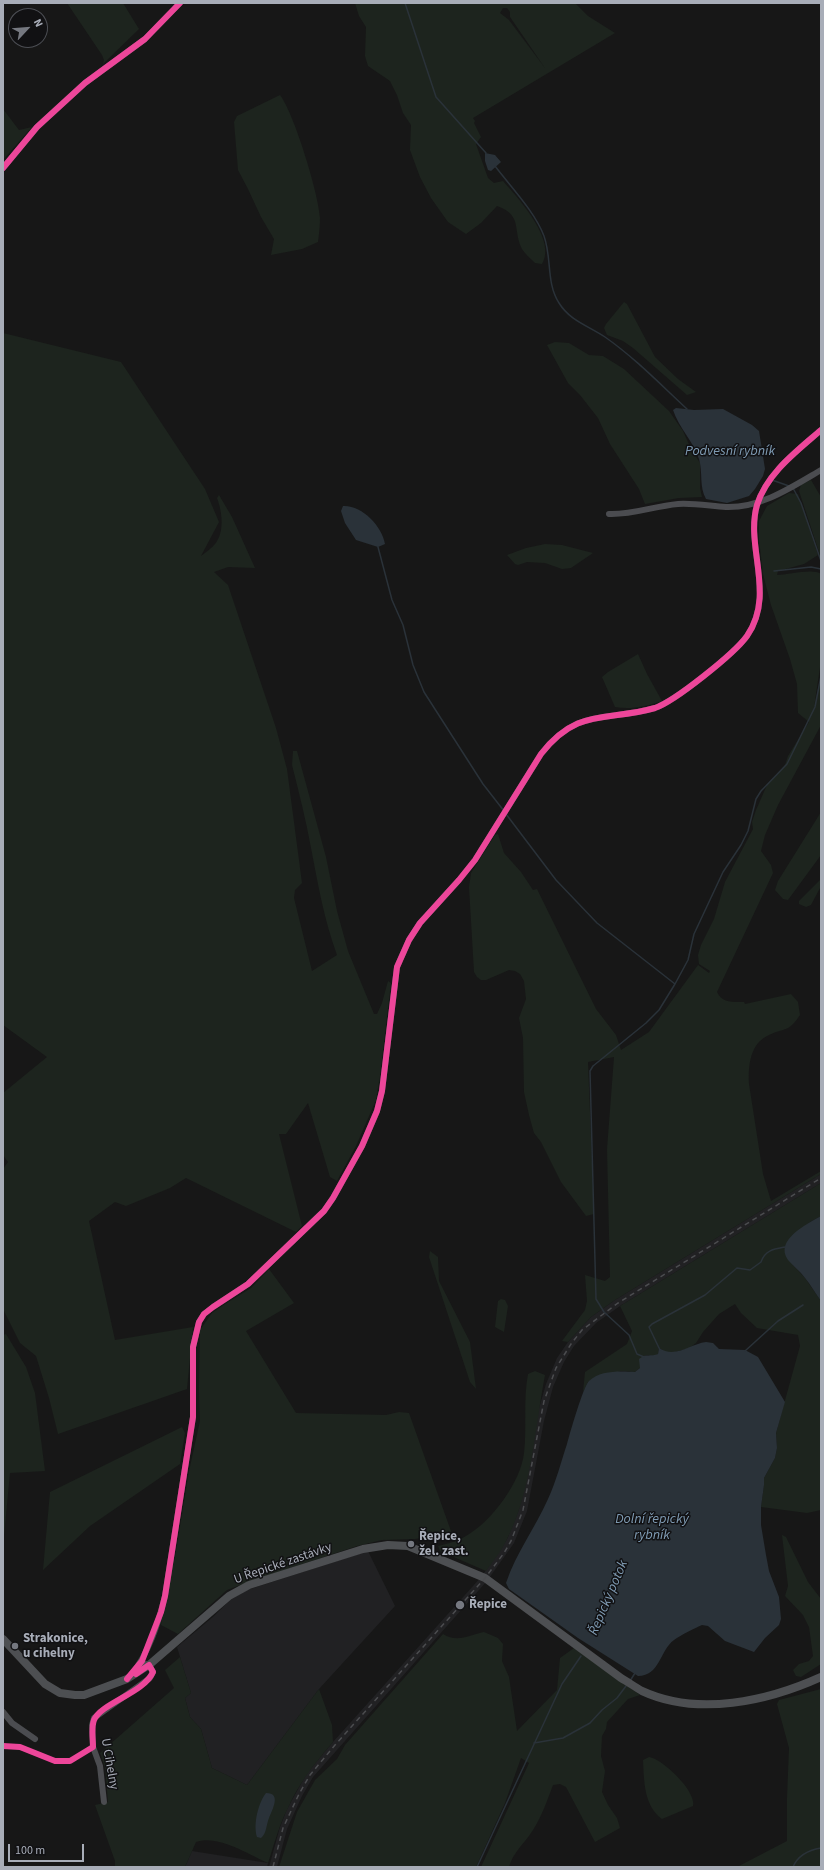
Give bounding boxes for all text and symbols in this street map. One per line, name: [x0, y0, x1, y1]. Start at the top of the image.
north arrow: [8, 8, 48, 48]
text: N: [30, 16, 47, 30]
water label: Podvesní rybník: [685, 444, 775, 460]
water label: Dolní řepický rybník: [615, 1512, 689, 1544]
place label: Řepice, žel. zast.: [419, 1529, 469, 1560]
marker: Řepice, žel. zast.: [406, 1539, 416, 1549]
street label: U Řepické zastávky: [232, 1540, 334, 1588]
water label: Řepický potok: [586, 1558, 632, 1638]
place label: Řepice: [469, 1597, 507, 1613]
marker: Řepice: [454, 1599, 466, 1611]
place label: Strakonice, u cihelny: [23, 1631, 88, 1662]
marker: Strakonice, u cihelny: [10, 1641, 20, 1651]
street label: U Cihelny: [97, 1737, 121, 1791]
scale bar: [10, 1836, 86, 1862]
text: 100 m: [15, 1842, 45, 1859]

